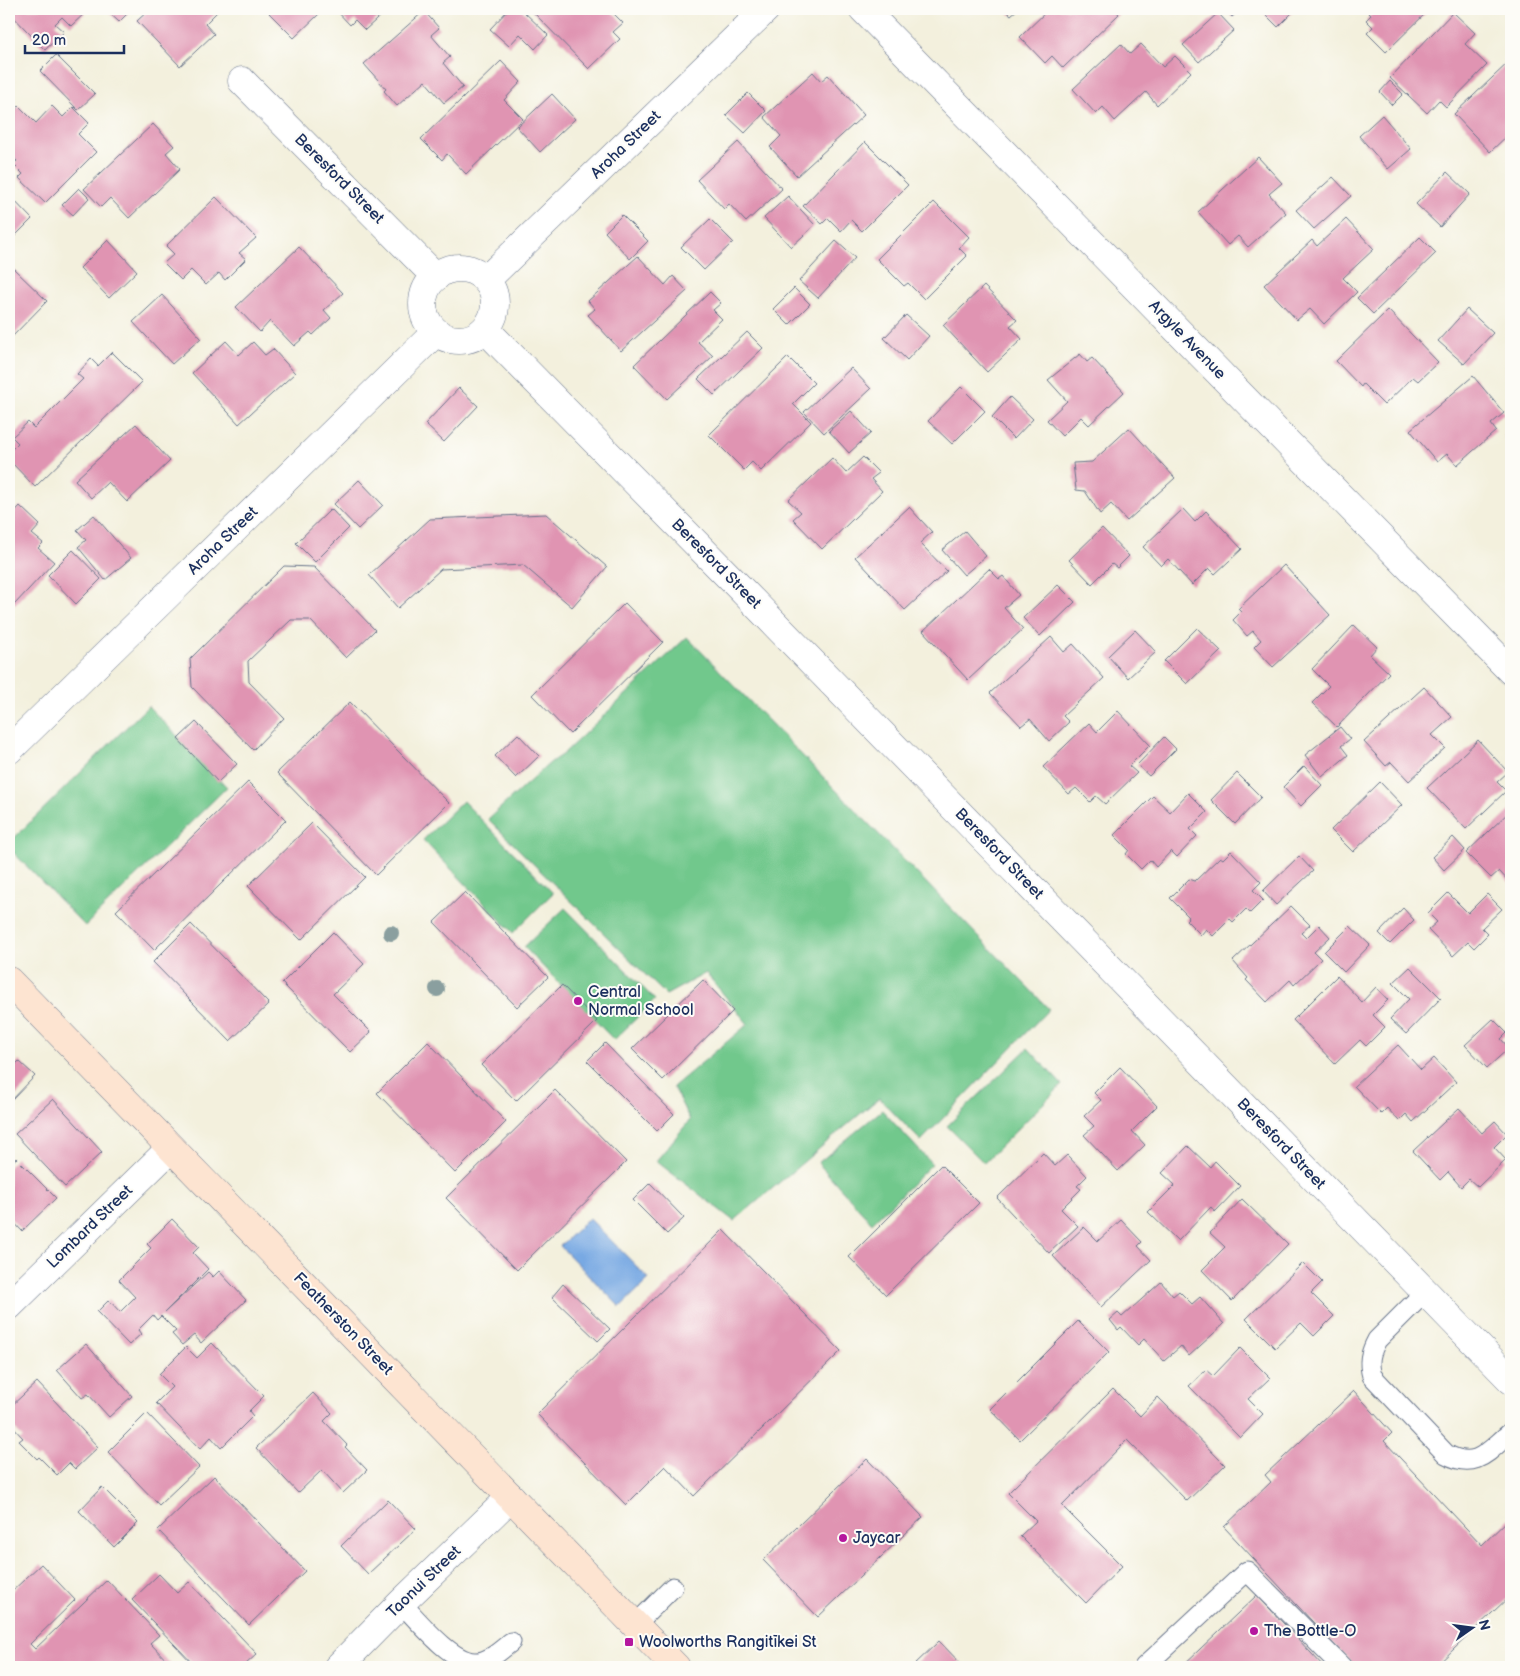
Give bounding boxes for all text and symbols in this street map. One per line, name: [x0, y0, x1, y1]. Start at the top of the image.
scale bar: [25, 22, 124, 54]
text: 20 m: [32, 31, 66, 50]
street label: Aroha Street: [587, 107, 665, 183]
street label: Beresford Street: [290, 130, 388, 228]
street label: Argyle Avenue: [1145, 296, 1230, 384]
street label: Aroha Street: [184, 503, 262, 579]
street label: Beresford Street: [667, 515, 765, 613]
street label: Beresford Street: [951, 804, 1047, 904]
place label: Central Normal School: [588, 983, 694, 1020]
marker: Central Normal School: [572, 995, 584, 1007]
street label: Beresford Street: [1233, 1094, 1329, 1194]
street label: Lombard Street: [43, 1181, 137, 1273]
street label: Featherston Street: [289, 1269, 397, 1379]
place label: Jaycar: [853, 1529, 900, 1548]
marker: Jaycar: [837, 1532, 849, 1544]
street label: Taonui Street: [383, 1542, 465, 1622]
north arrow: [1448, 1604, 1498, 1654]
text: N: [1475, 1618, 1494, 1632]
place label: The Bottle-O: [1264, 1622, 1357, 1641]
marker: The Bottle-O: [1248, 1625, 1260, 1637]
place label: Woolworths Rangitīkei St: [639, 1633, 817, 1652]
marker: Woolworths Rangitīkei St: [623, 1636, 635, 1648]

